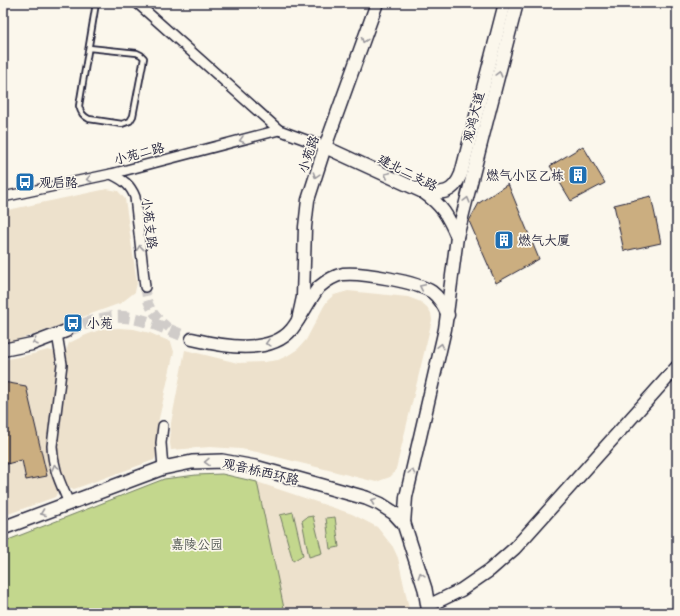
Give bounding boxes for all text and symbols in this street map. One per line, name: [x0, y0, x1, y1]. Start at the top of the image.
one-way arrow: [360, 36, 368, 43]
one-way arrow: [494, 71, 502, 77]
street label: 观鸿大道: [458, 90, 488, 144]
street label: 小苑路: [293, 133, 323, 175]
one-way arrow: [239, 135, 245, 143]
street label: 小苑二路: [112, 138, 166, 168]
street label: 建北二支路: [375, 149, 441, 195]
building icon: 燃气小区乙栋: [567, 164, 589, 186]
place label: 燃气小区乙栋: [486, 166, 564, 184]
bus stop icon: 观启路: [14, 171, 36, 193]
one-way arrow: [312, 172, 320, 179]
one-way arrow: [384, 172, 392, 180]
place label: 观启路: [39, 173, 78, 191]
one-way arrow: [86, 174, 92, 182]
street label: 小苑支路: [138, 196, 162, 250]
one-way arrow: [462, 196, 470, 203]
building icon: 燃气大厦: [493, 229, 515, 251]
place label: 燃气大厦: [518, 231, 570, 249]
one-way arrow: [136, 245, 145, 252]
one-way arrow: [419, 284, 426, 292]
bus stop icon: 小苑: [62, 312, 84, 334]
place label: 小苑: [87, 314, 113, 332]
one-way arrow: [32, 338, 39, 346]
one-way arrow: [265, 338, 272, 347]
one-way arrow: [437, 342, 445, 349]
street label: 观音桥西环路: [221, 453, 301, 489]
one-way arrow: [204, 458, 210, 466]
one-way arrow: [51, 464, 59, 470]
one-way arrow: [407, 469, 415, 475]
one-way arrow: [370, 498, 378, 506]
one-way arrow: [40, 508, 47, 516]
park label: 嘉陵公园: [171, 535, 223, 553]
one-way arrow: [417, 572, 425, 579]

